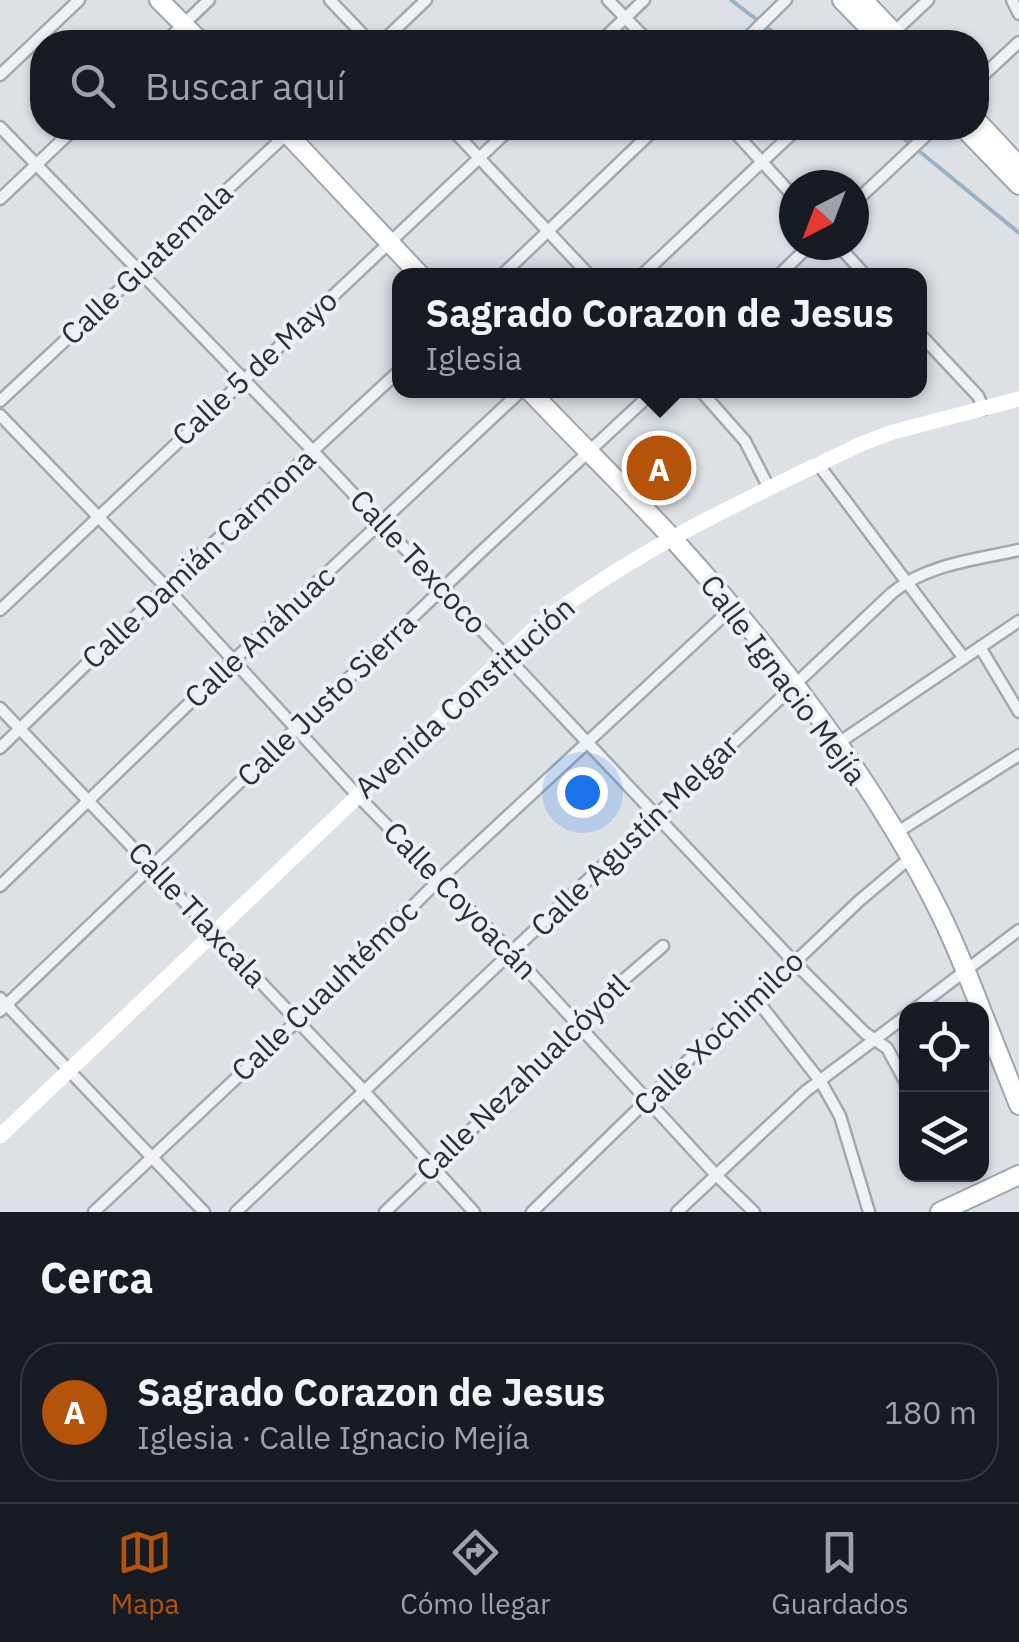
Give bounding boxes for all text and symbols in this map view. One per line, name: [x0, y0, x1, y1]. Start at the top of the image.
search box: [30, 30, 989, 140]
icon: search: [65, 58, 120, 113]
text: Buscar aquí: [145, 61, 346, 110]
north arrow: [779, 170, 869, 260]
street label: Calle Guatemala: [52, 173, 240, 353]
popup: [392, 268, 927, 398]
street label: Calle 5 de Mayo: [163, 280, 345, 454]
text: Sagrado Corazon de Jesus: [425, 288, 894, 337]
text: Iglesia: [425, 337, 522, 379]
pin: A: [626, 430, 692, 506]
street label: Calle Damián Carmona: [73, 439, 323, 677]
street label: Calle Texcoco: [342, 480, 496, 642]
street label: Calle Anáhuac: [176, 556, 342, 716]
street label: Calle Ignacio Mejía: [692, 566, 876, 792]
street label: Avenida Constitución: [346, 588, 582, 806]
street label: Calle Justo Sierra: [228, 603, 424, 794]
street label: Calle Agustín Melgar: [522, 725, 746, 944]
your location: [557, 767, 608, 818]
street label: Calle Coyoacán: [376, 813, 546, 987]
street label: Calle Tlaxcala: [120, 833, 276, 995]
street label: Calle Cuauhtémoc: [222, 891, 426, 1089]
street label: Calle Xochimilco: [624, 941, 811, 1123]
street label: Calle Nezahualcóyotl: [407, 965, 637, 1189]
map controls: [899, 1002, 989, 1182]
button: locate: [899, 1002, 989, 1092]
button: layers: [899, 1092, 989, 1182]
text: Cerca: [40, 1250, 153, 1305]
text: Sagrado Corazon de Jesus: [137, 1367, 605, 1416]
text: A: [64, 1391, 85, 1433]
text: 180 m: [884, 1391, 977, 1433]
text: Iglesia · Calle Ignacio Mejía: [137, 1416, 530, 1458]
tab: Mapa: [110, 1525, 179, 1622]
tab: Cómo llegar: [400, 1525, 550, 1622]
tab: Guardados: [771, 1525, 909, 1622]

